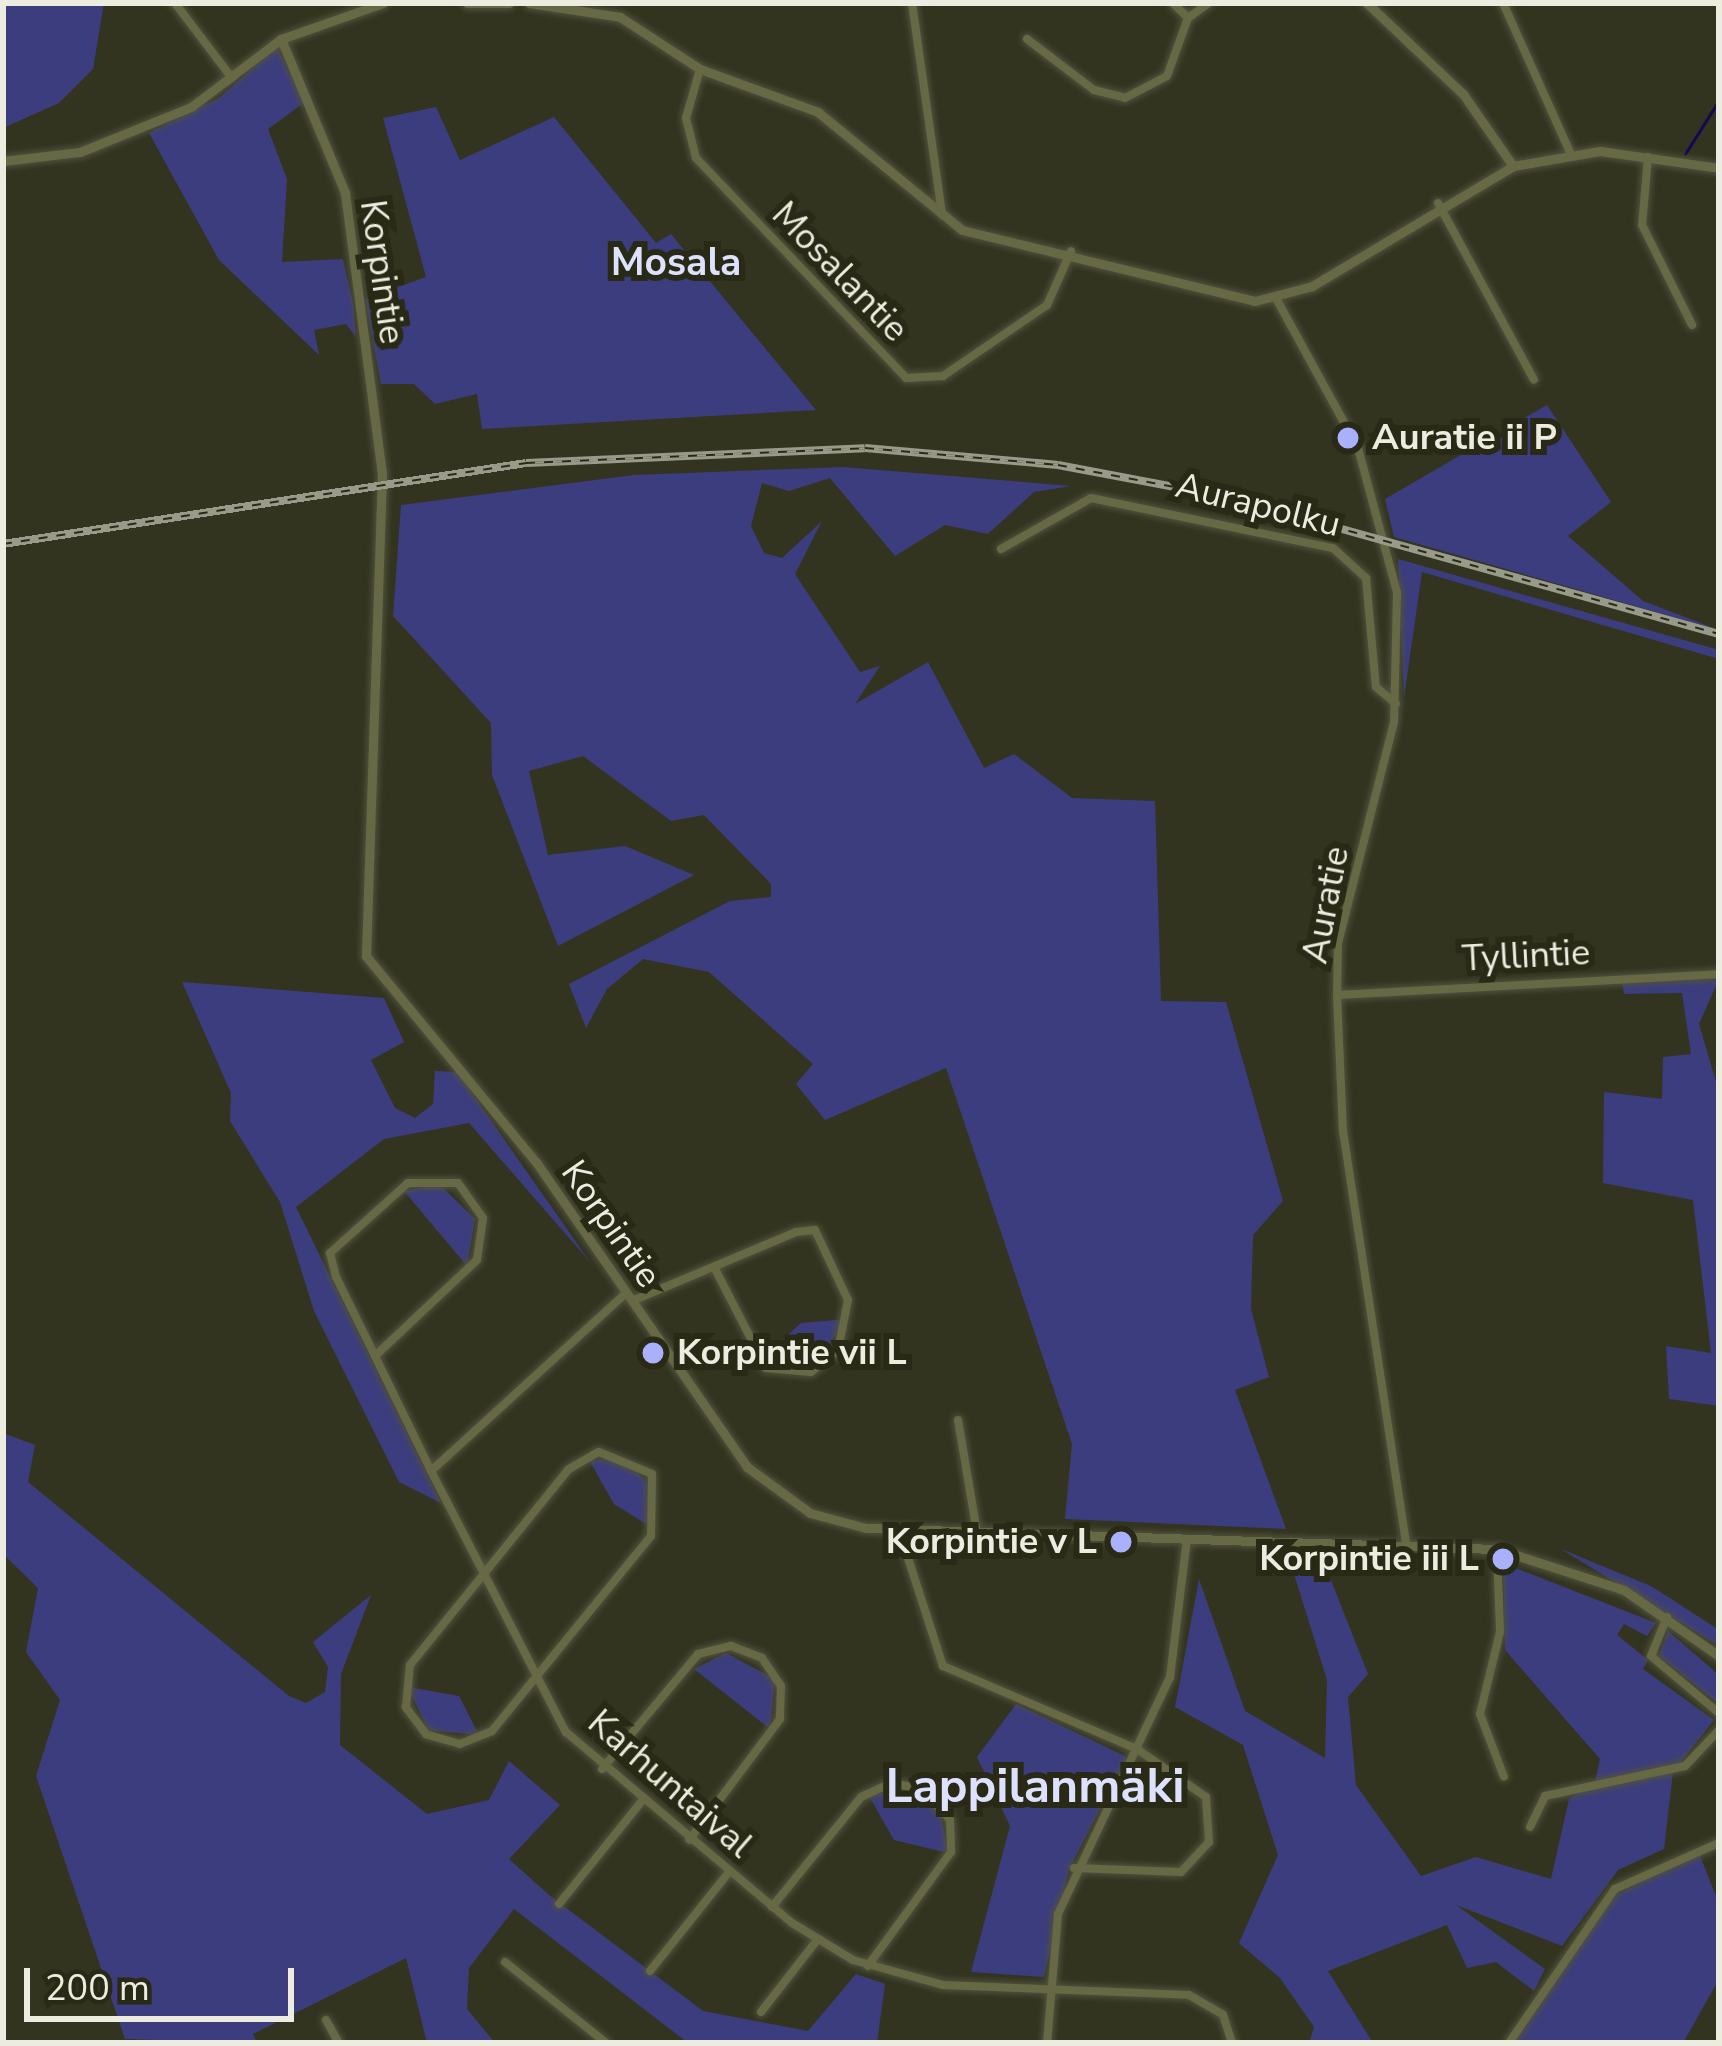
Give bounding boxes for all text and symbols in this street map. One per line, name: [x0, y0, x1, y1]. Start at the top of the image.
street label: Mosalantie: [763, 193, 917, 351]
street label: Korpintie: [351, 197, 413, 347]
district label: Mosala: [611, 240, 741, 286]
place label: Auratie ii P: [1372, 416, 1557, 460]
marker: Auratie ii P: [1335, 425, 1361, 451]
street label: Aurapolku: [1171, 464, 1345, 546]
street label: Auratie: [1294, 843, 1358, 967]
street label: Tyllintie: [1461, 931, 1591, 981]
street label: Korpintie: [552, 1152, 670, 1296]
place label: Korpintie vii L: [677, 1331, 907, 1375]
marker: Korpintie vii L: [640, 1340, 666, 1366]
place label: Korpintie v L: [886, 1520, 1097, 1564]
marker: Korpintie v L: [1108, 1529, 1134, 1555]
place label: Korpintie iii L: [1259, 1537, 1479, 1581]
marker: Korpintie iii L: [1490, 1546, 1516, 1572]
street label: Karhuntaival: [579, 1701, 761, 1867]
district label: Lappilanmäki: [885, 1758, 1185, 1816]
scale bar: [30, 1944, 300, 2018]
text: 200 m: [45, 1964, 150, 2013]

